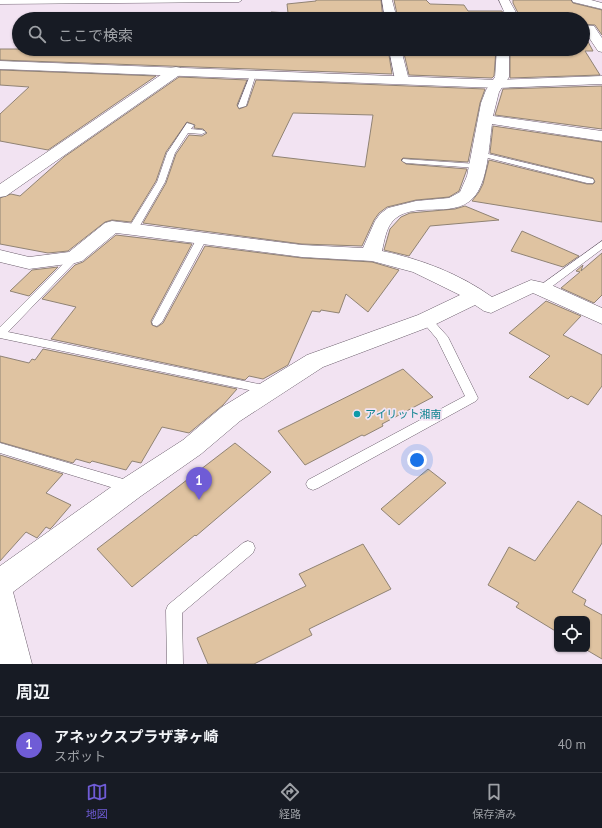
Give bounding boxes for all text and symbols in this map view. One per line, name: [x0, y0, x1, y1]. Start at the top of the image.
search box: [12, 12, 590, 56]
icon: search: [26, 23, 48, 45]
text: ここで検索: [58, 26, 133, 45]
place label: アイリット湘南: [365, 407, 441, 421]
marker: アイリット湘南: [352, 409, 362, 419]
your location: [407, 450, 427, 470]
pin: 1: [186, 467, 212, 500]
map controls: [554, 616, 590, 652]
button: locate: [554, 616, 590, 652]
text: 周辺: [16, 681, 50, 703]
text: アネックスプラザ茅ヶ崎: [54, 727, 219, 746]
text: 1: [25, 736, 33, 753]
text: 40 m: [558, 736, 586, 753]
text: スポット: [54, 748, 106, 765]
tab: 地図: [86, 781, 108, 821]
tab: 経路: [279, 781, 301, 821]
tab: 保存済み: [472, 781, 516, 821]

